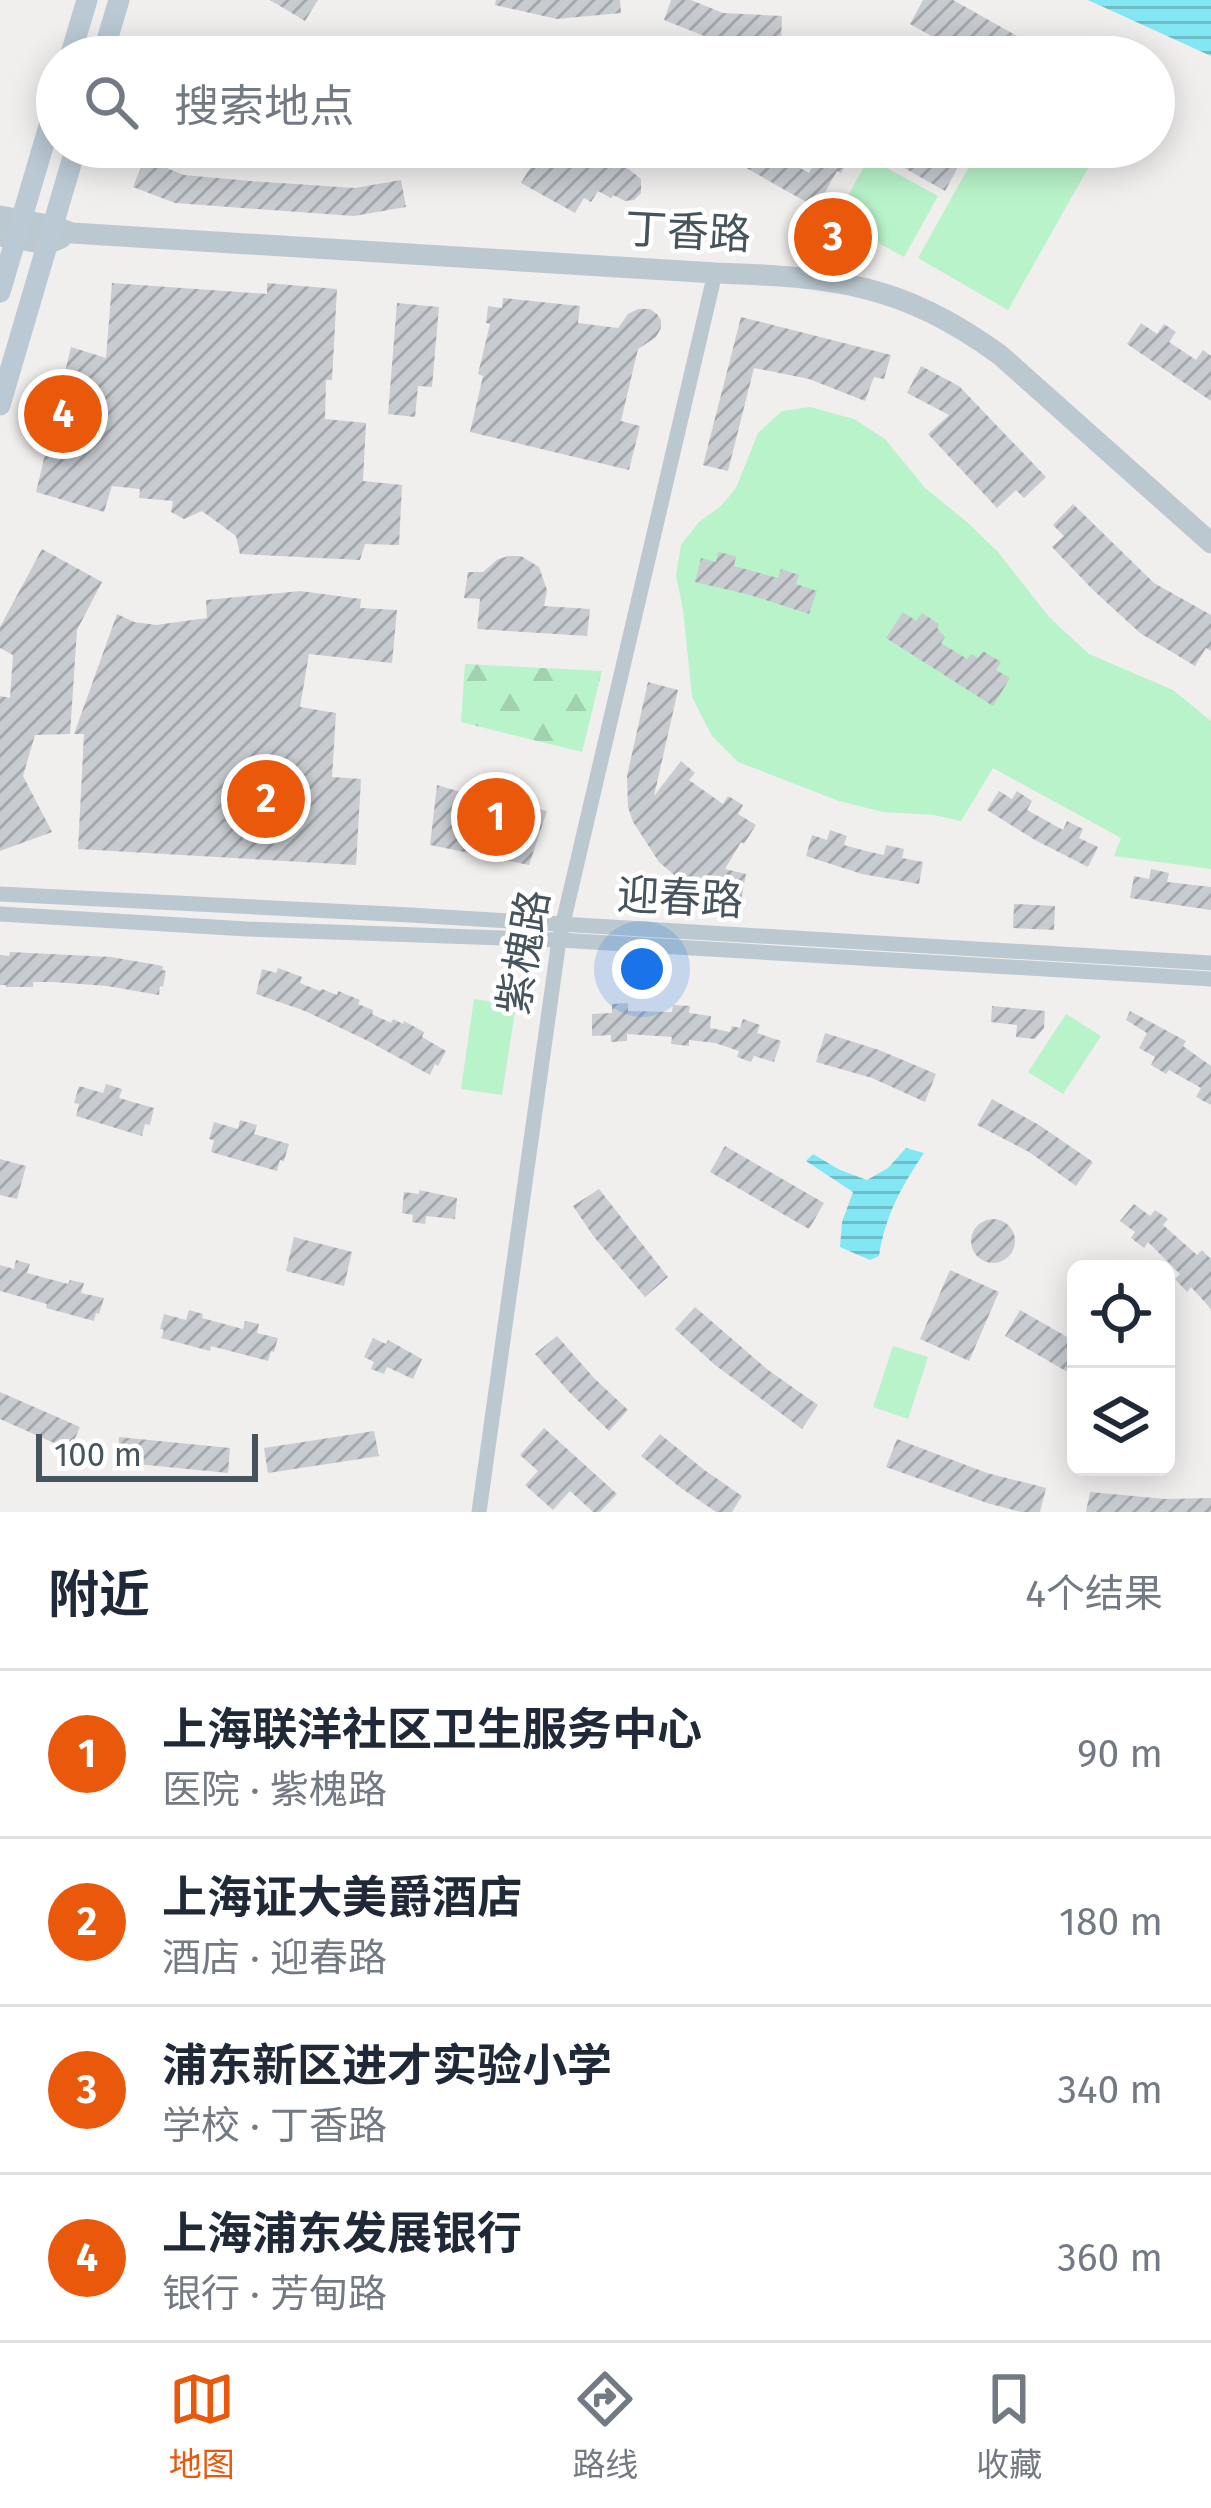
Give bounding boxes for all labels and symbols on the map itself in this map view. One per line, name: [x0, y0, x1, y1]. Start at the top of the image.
pin: 3: [794, 192, 872, 282]
street label: 丁香路: [624, 204, 752, 260]
pin: 4: [24, 369, 102, 459]
pin: 2: [227, 754, 305, 844]
pin: 1: [457, 772, 535, 862]
street label: 迎春路: [616, 870, 744, 926]
street label: 紫槐路: [488, 886, 560, 1019]
your location: [612, 939, 672, 999]
scale bar: [36, 1428, 258, 1481]

